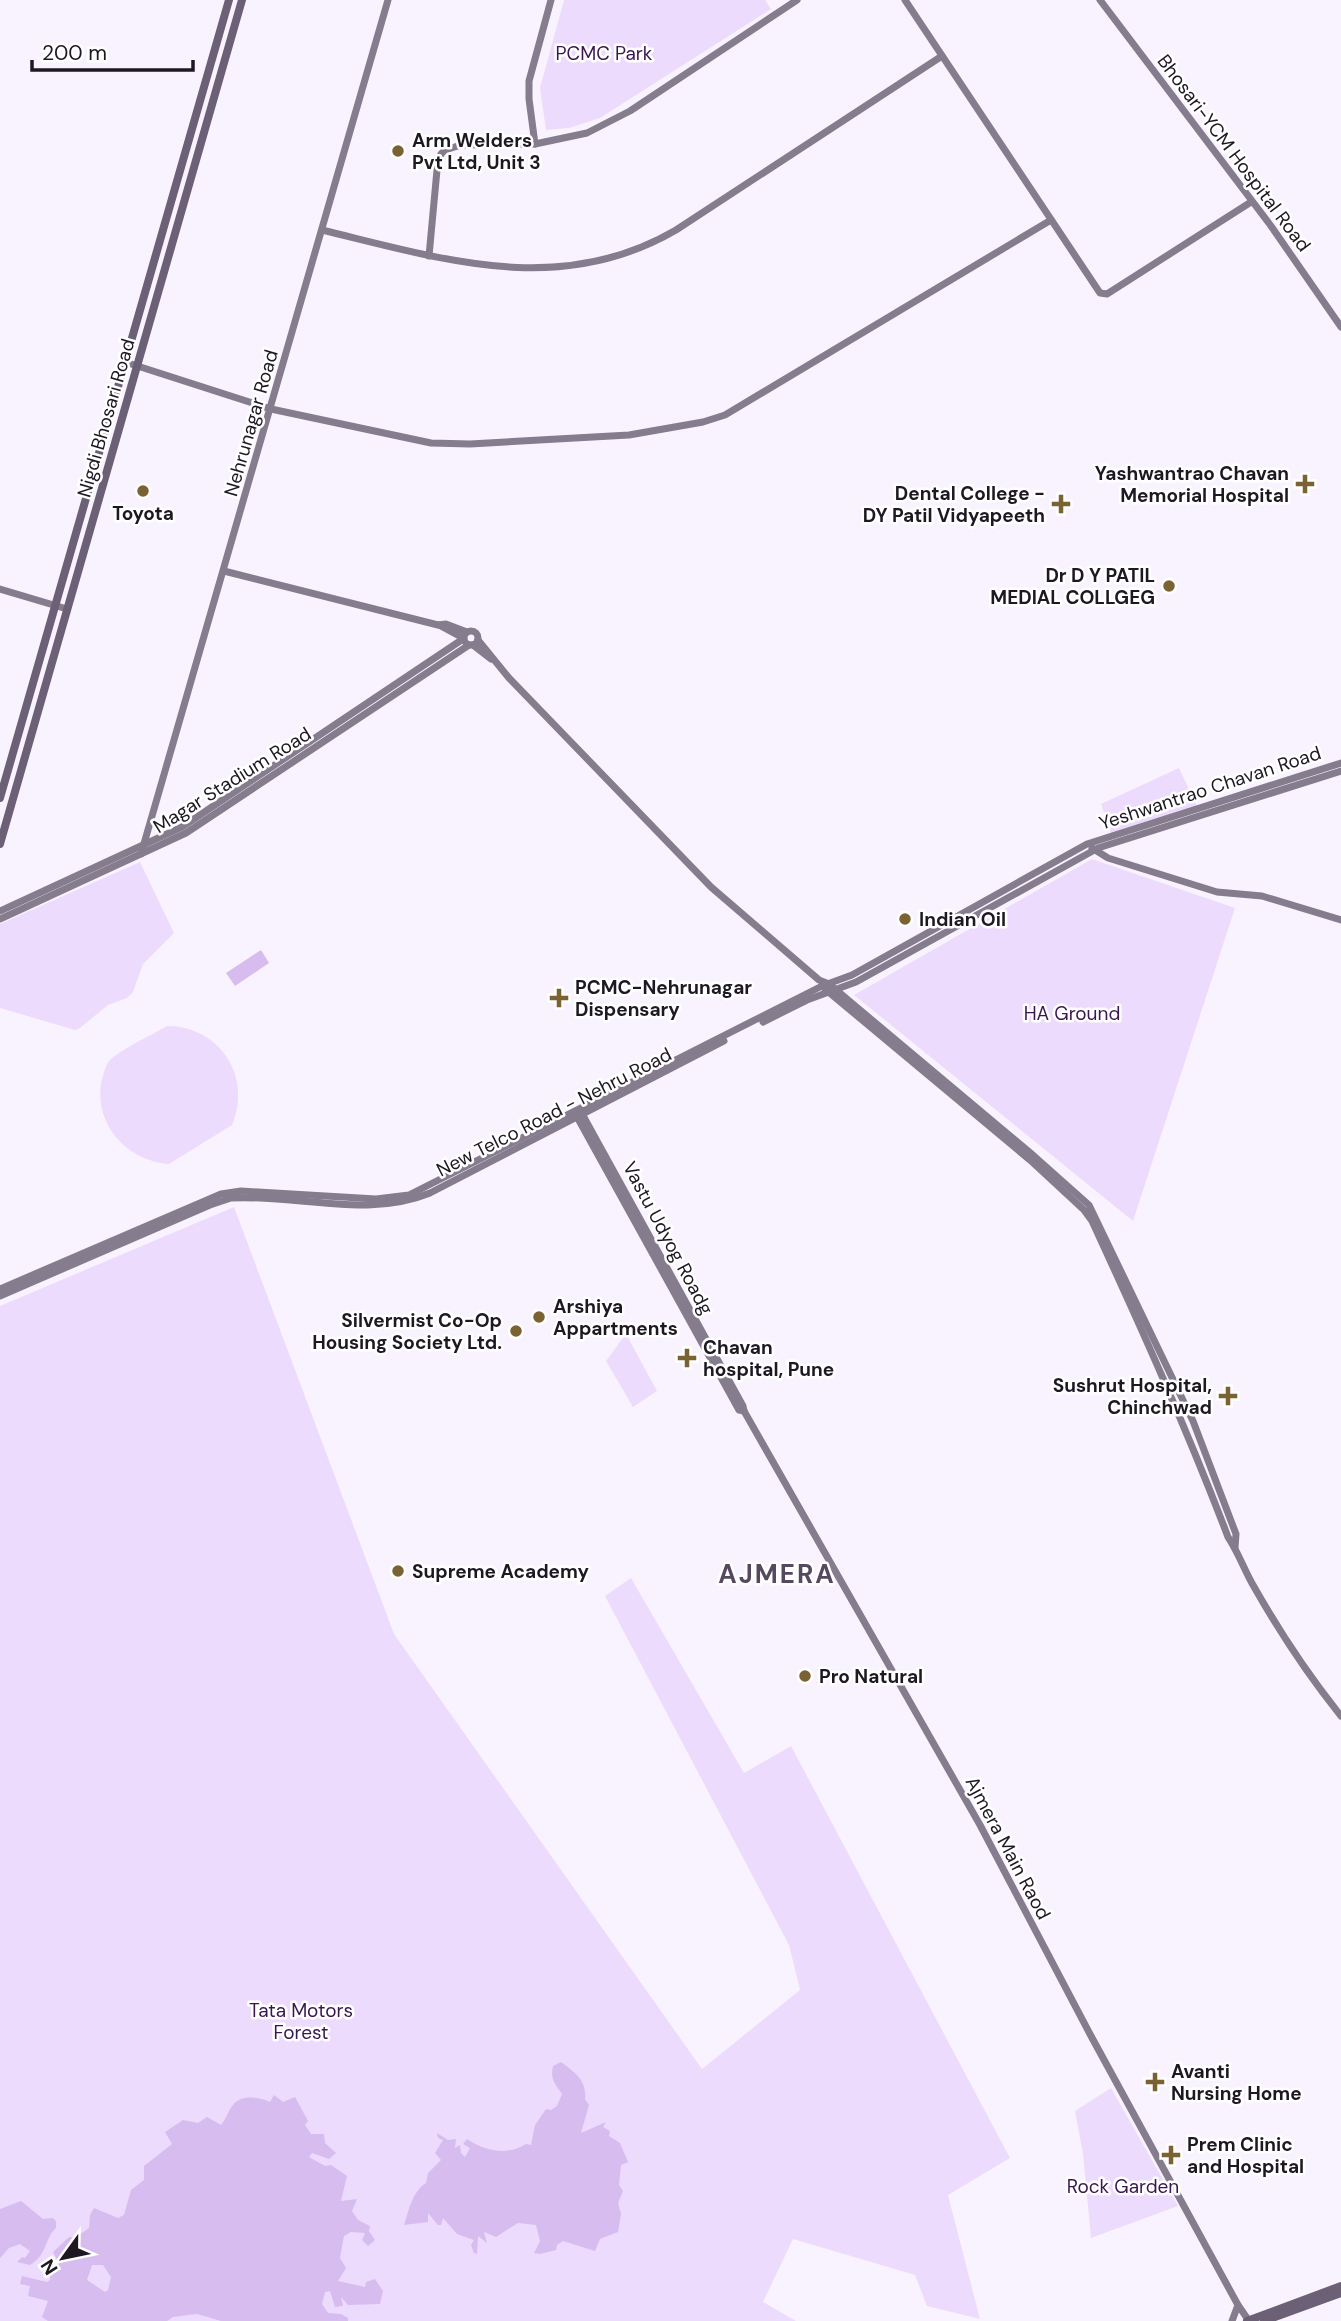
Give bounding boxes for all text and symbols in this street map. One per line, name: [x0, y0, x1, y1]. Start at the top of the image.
scale bar: [32, 28, 192, 72]
text: 200 m: [42, 39, 107, 67]
park label: PCMC Park: [556, 41, 653, 66]
street label: Bhosari-YCM Hospital Road: [1152, 49, 1316, 257]
place label: Arm Welders Pvt Ltd, Unit 3: [412, 128, 541, 175]
marker: Arm Welders Pvt Ltd, Unit 3: [390, 143, 406, 159]
street label: Nigdi Bhosari Road: [71, 336, 141, 500]
street label: Nehrunagar Road: [218, 347, 284, 499]
place label: Yashwantrao Chavan Memorial Hospital: [1095, 461, 1289, 508]
marker: Yashwantrao Chavan Memorial Hospital: [1295, 474, 1315, 494]
place label: Dental College - DY Patil Vidyapeeth: [863, 481, 1045, 528]
marker: Toyota: [135, 483, 151, 499]
marker: Dental College - DY Patil Vidyapeeth: [1051, 494, 1071, 514]
place label: Toyota: [112, 501, 174, 526]
place label: Dr D Y PATIL MEDIAL COLLGEG: [990, 563, 1155, 610]
marker: Dr D Y PATIL MEDIAL COLLGEG: [1161, 578, 1177, 594]
street label: Magar Stadium Road: [148, 721, 316, 839]
street label: Yeshwantrao Chavan Road: [1096, 740, 1324, 836]
place label: Indian Oil: [919, 907, 1006, 932]
marker: Indian Oil: [897, 911, 913, 927]
place label: PCMC-Nehrunagar Dispensary: [575, 975, 752, 1022]
marker: PCMC-Nehrunagar Dispensary: [549, 988, 569, 1008]
park label: HA Ground: [1024, 1001, 1120, 1026]
street label: New Telco Road - Nehru Road: [432, 1042, 676, 1182]
street label: Vastu Udyog Roadg: [617, 1157, 719, 1319]
place label: Arshiya Appartments: [553, 1294, 678, 1341]
place label: Silvermist Co-Op Housing Society Ltd.: [312, 1308, 502, 1355]
marker: Arshiya Appartments: [531, 1309, 547, 1325]
marker: Silvermist Co-Op Housing Society Ltd.: [508, 1323, 524, 1339]
place label: Chavan hospital, Pune: [703, 1335, 834, 1382]
marker: Chavan hospital, Pune: [677, 1348, 697, 1368]
place label: Sushrut Hospital, Chinchwad: [1053, 1373, 1212, 1420]
marker: Sushrut Hospital, Chinchwad: [1218, 1386, 1238, 1406]
district label: AJMERA: [718, 1557, 836, 1591]
place label: Supreme Academy: [412, 1559, 590, 1584]
marker: Supreme Academy: [390, 1563, 406, 1579]
place label: Pro Natural: [819, 1664, 923, 1689]
marker: Pro Natural: [797, 1668, 813, 1684]
street label: Ajmera Main Raod: [960, 1772, 1056, 1924]
park label: Tata Motors Forest: [249, 1998, 353, 2045]
place label: Avanti Nursing Home: [1171, 2059, 1302, 2106]
marker: Avanti Nursing Home: [1145, 2072, 1165, 2092]
place label: Prem Clinic and Hospital: [1187, 2132, 1304, 2179]
marker: Prem Clinic and Hospital: [1161, 2145, 1181, 2165]
park label: Rock Garden: [1067, 2174, 1179, 2199]
north arrow: [28, 2223, 98, 2293]
text: N: [35, 2254, 63, 2280]

